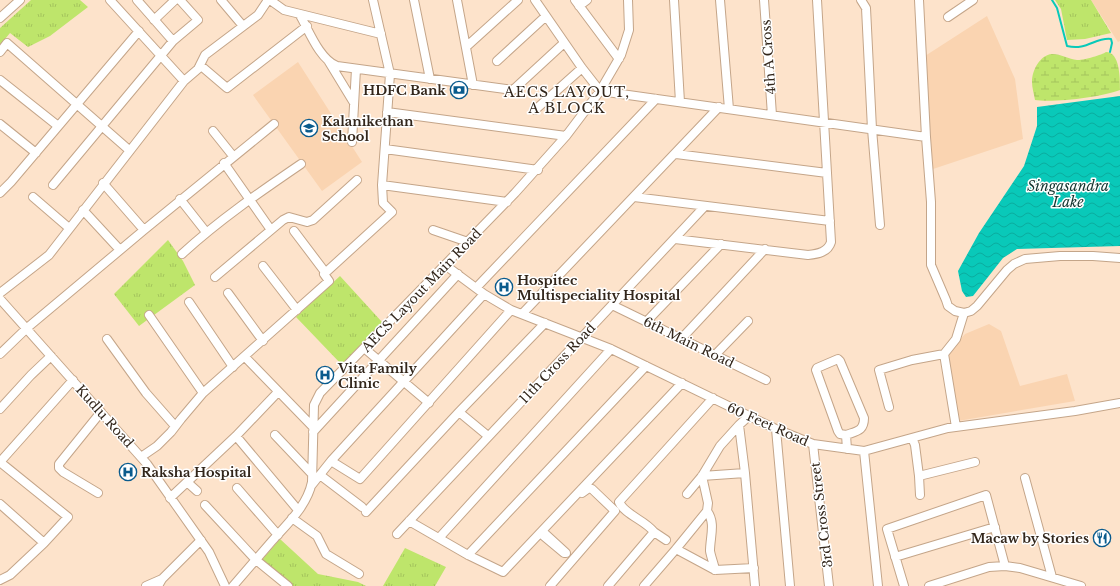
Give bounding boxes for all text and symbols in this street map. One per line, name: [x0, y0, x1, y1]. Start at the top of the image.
street label: 4th A Cross: [757, 19, 780, 95]
bank icon: HDFC Bank: [449, 80, 469, 100]
place label: HDFC Bank: [363, 82, 446, 99]
district label: AECS LAYOUT, A BLOCK: [503, 83, 630, 117]
place label: Kalanikethan School: [322, 113, 414, 145]
school or university icon: Kalanikethan School: [299, 118, 319, 138]
water label: Singasandra Lake: [1027, 177, 1109, 211]
street label: AECS Layout Main Road: [357, 225, 485, 356]
place label: Hospitec Multispeciality Hospital: [517, 272, 681, 304]
hospital icon: Hospitec Multispeciality Hospital: [494, 277, 514, 297]
street label: 6th Main Road: [641, 313, 737, 372]
street label: 11th Cross Road: [516, 319, 599, 407]
place label: Vita Family Clinic: [337, 360, 417, 392]
hospital icon: Vita Family Clinic: [315, 365, 335, 385]
street label: Kudlu Road: [72, 381, 137, 451]
street label: 60 Feet Road: [724, 399, 812, 450]
street label: 3rd Cross Street: [807, 461, 836, 569]
hospital icon: Raksha Hospital: [118, 462, 138, 482]
place label: Raksha Hospital: [141, 464, 252, 481]
restaurant icon: Macaw by Stories: [1092, 528, 1112, 548]
place label: Macaw by Stories: [971, 530, 1089, 547]

